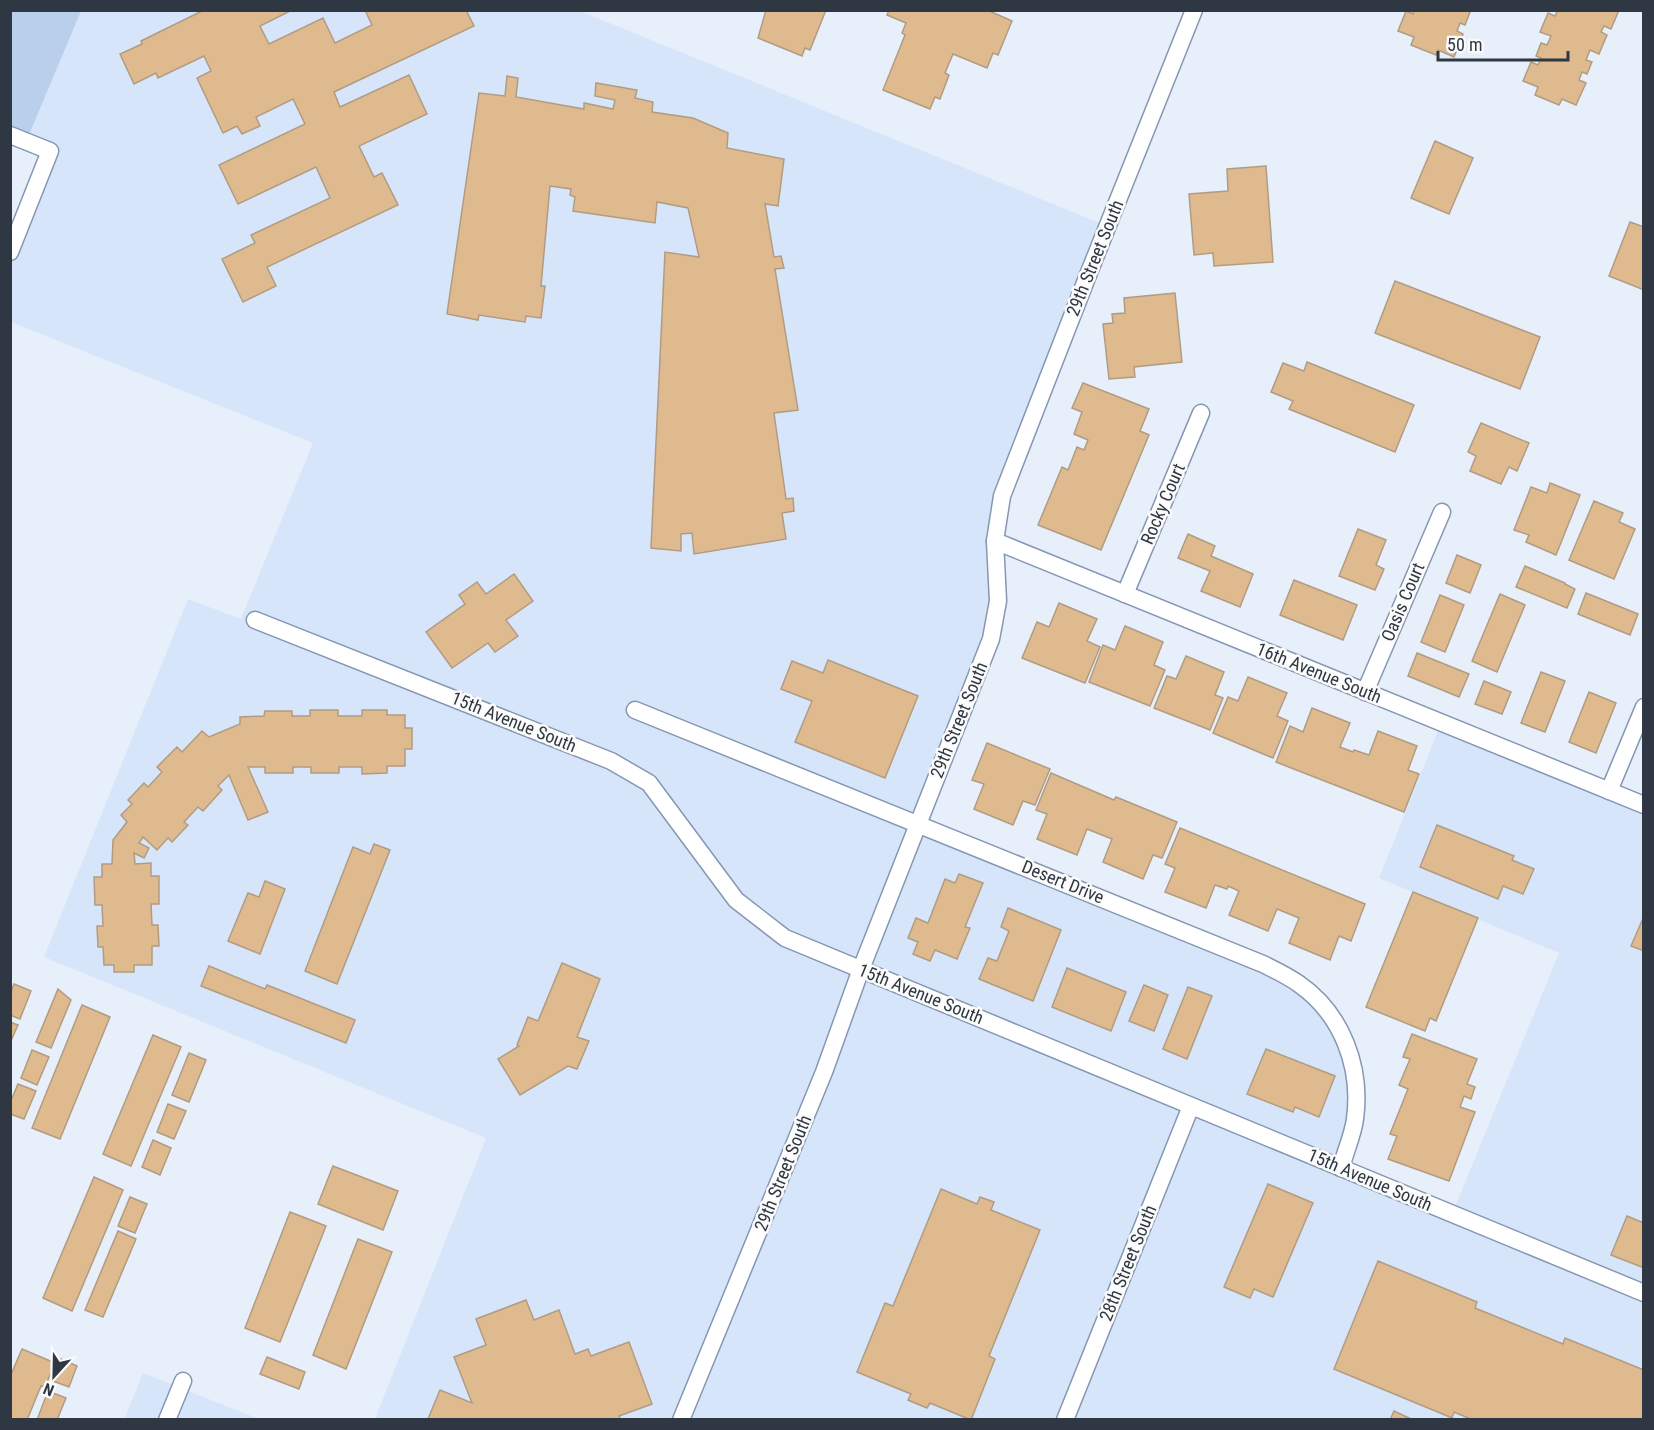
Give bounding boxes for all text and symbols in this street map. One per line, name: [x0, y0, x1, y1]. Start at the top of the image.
scale bar: [1438, 24, 1568, 62]
text: 50 m: [1447, 34, 1482, 55]
street label: 29th Street South: [1062, 197, 1127, 319]
street label: Rocky Court: [1136, 460, 1189, 547]
street label: Oasis Court: [1377, 559, 1428, 644]
street label: 16th Avenue South: [1254, 638, 1385, 707]
street label: 29th Street South: [926, 659, 991, 781]
street label: 15th Avenue South: [449, 687, 580, 756]
street label: Desert Drive: [1019, 856, 1107, 908]
street label: 15th Avenue South: [856, 959, 987, 1028]
street label: 29th Street South: [750, 1112, 815, 1234]
street label: 15th Avenue South: [1305, 1144, 1435, 1215]
street label: 28th Street South: [1095, 1202, 1160, 1324]
north arrow: [24, 1346, 84, 1406]
text: N: [40, 1379, 57, 1400]

